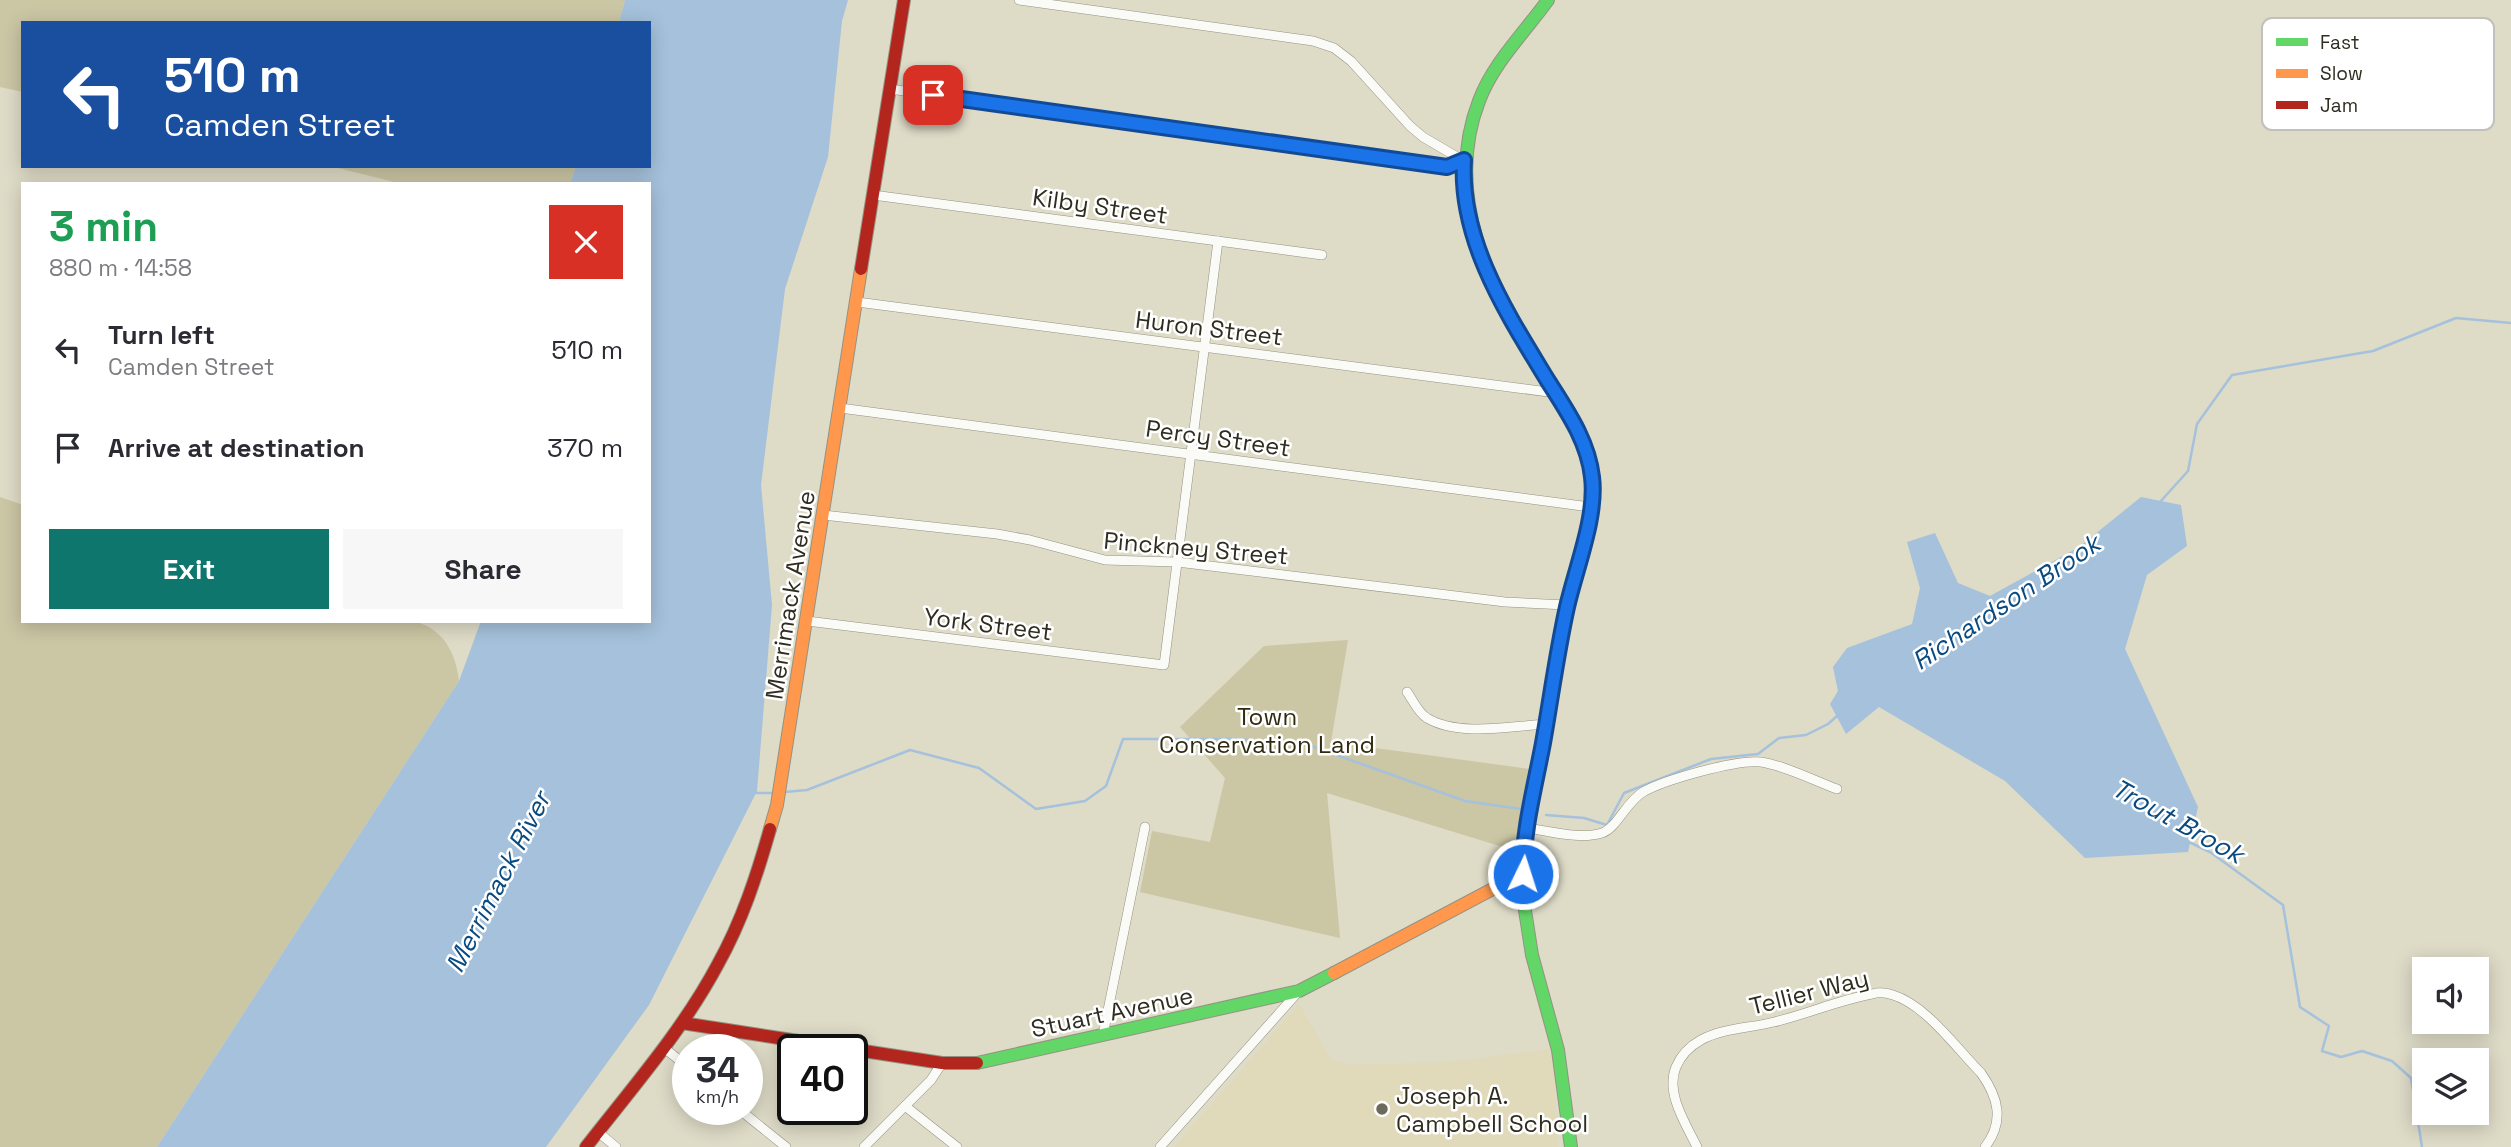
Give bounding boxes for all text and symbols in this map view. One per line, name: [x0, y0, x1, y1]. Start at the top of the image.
legend: [2262, 18, 2494, 130]
text: Fast: [2320, 30, 2360, 55]
text: 510 m: [164, 44, 301, 106]
icon: left: [49, 49, 140, 140]
text: Slow: [2320, 61, 2363, 86]
pin: [903, 65, 963, 125]
icon: arrive: [914, 76, 952, 114]
text: Jam: [2320, 93, 2358, 118]
text: Camden Street: [164, 105, 396, 145]
street label: Kilby Street: [1030, 181, 1170, 231]
text: 3 min: [49, 200, 158, 253]
button: close: [549, 205, 623, 279]
text: 880 m · 14:58: [49, 253, 192, 283]
street label: Huron Street: [1134, 304, 1284, 352]
text: Turn left: [108, 318, 215, 352]
icon: left: [49, 331, 87, 369]
text: 510 m: [551, 333, 623, 367]
text: Camden Street: [108, 352, 275, 382]
street label: Percy Street: [1144, 413, 1292, 463]
icon: arrive: [49, 429, 87, 467]
text: Arrive at destination: [108, 431, 365, 465]
text: 370 m: [547, 431, 623, 465]
street label: Merrimack Avenue: [758, 488, 822, 702]
street label: Pinckney Street: [1102, 524, 1290, 572]
water label: Richardson Brook: [1905, 525, 2109, 678]
button: Exit: [49, 529, 329, 609]
button: Share: [343, 529, 623, 609]
street label: York Street: [922, 601, 1054, 647]
park label: Town Conservation Land: [1159, 701, 1375, 760]
water label: Trout Brook: [2106, 771, 2253, 873]
water label: Merrimack River: [438, 783, 560, 978]
position arrow: [1486, 837, 1560, 911]
map controls: [2412, 957, 2489, 1125]
button: sound: [2412, 957, 2489, 1034]
street label: Tellier Way: [1746, 962, 1872, 1022]
street label: Stuart Avenue: [1028, 980, 1196, 1044]
speed limit sign: 40: [777, 1034, 868, 1125]
text: 34: [696, 1048, 739, 1092]
button: layers: [2412, 1048, 2489, 1125]
place label: Joseph A. Campbell School: [1396, 1080, 1588, 1139]
text: km/h: [696, 1085, 739, 1108]
marker: Joseph A. Campbell School: [1374, 1101, 1390, 1117]

